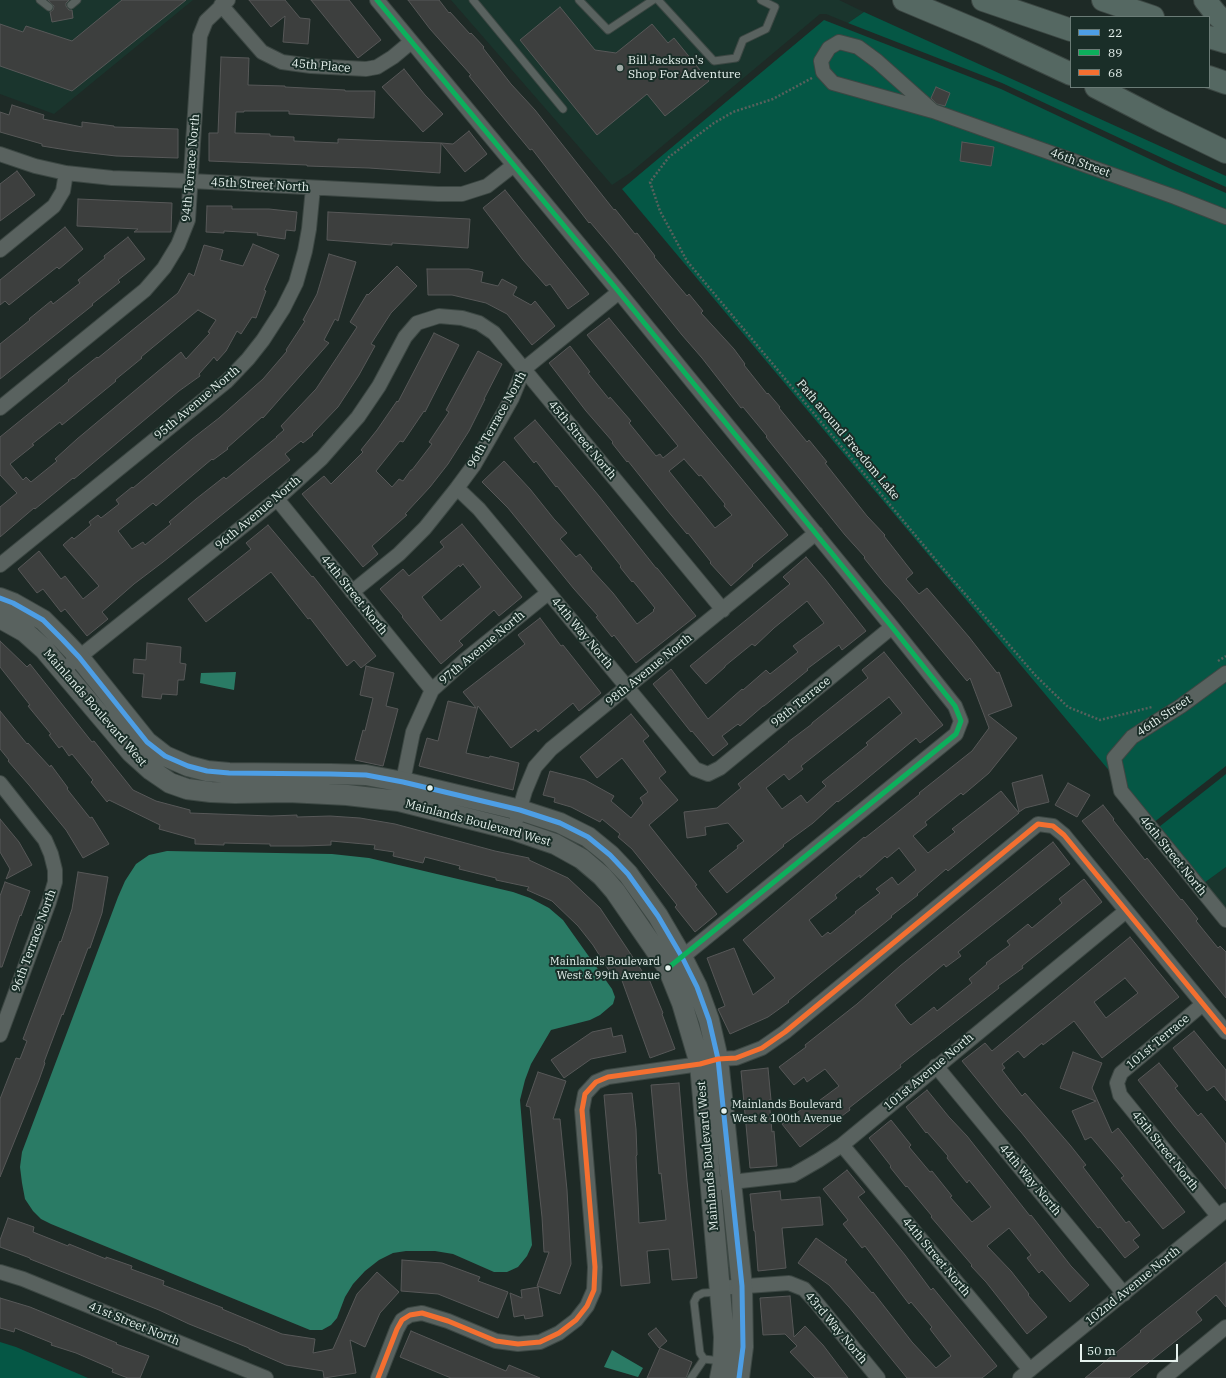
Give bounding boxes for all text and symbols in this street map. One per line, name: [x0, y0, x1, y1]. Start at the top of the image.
legend: [1070, 16, 1210, 88]
text: 22: [1108, 25, 1122, 40]
text: 89: [1108, 45, 1122, 60]
place label: Bill Jackson's Shop For Adventure: [628, 54, 741, 82]
street label: 45th Place: [291, 56, 351, 76]
marker: Bill Jackson's Shop For Adventure: [615, 63, 625, 73]
text: 68: [1108, 65, 1122, 80]
street label: 94th Terrace North: [179, 113, 203, 223]
street label: 46th Street: [1048, 146, 1112, 180]
street label: 45th Street North: [210, 175, 310, 195]
street label: 95th Avenue North: [151, 363, 243, 443]
street label: 96th Terrace North: [464, 369, 530, 471]
street label: Path around Freedom Lake: [793, 377, 903, 503]
street label: 45th Street North: [545, 398, 619, 482]
street label: 96th Avenue North: [212, 473, 304, 553]
street label: 44th Street North: [317, 552, 391, 638]
street label: 44th Way North: [548, 594, 616, 672]
street label: 97th Avenue North: [436, 608, 528, 688]
street label: 98th Avenue North: [603, 631, 695, 709]
street label: Mainlands Boulevard West: [40, 647, 150, 769]
street label: 98th Terrace: [768, 674, 834, 730]
street label: 46th Street: [1134, 693, 1194, 739]
unlabelled marker: [425, 783, 435, 793]
street label: Mainlands Boulevard West: [404, 797, 552, 849]
street label: 46th Street North: [1136, 813, 1210, 899]
street label: 96th Terrace North: [9, 888, 59, 994]
place label: Mainlands Boulevard West & 99th Avenue: [550, 955, 660, 981]
marker: Mainlands Boulevard West & 99th Avenue: [663, 963, 673, 973]
street label: 101st Terrace: [1124, 1011, 1192, 1073]
street label: 101st Avenue North: [881, 1030, 977, 1114]
street label: Mainlands Boulevard West: [694, 1081, 722, 1231]
place label: Mainlands Boulevard West & 100th Avenue: [732, 1098, 842, 1124]
marker: Mainlands Boulevard West & 100th Avenue: [719, 1106, 729, 1116]
street label: 45th Street North: [1128, 1108, 1202, 1194]
street label: 44th Way North: [996, 1141, 1064, 1219]
street label: 44th Street North: [899, 1215, 973, 1299]
street label: 102nd Avenue North: [1083, 1243, 1183, 1329]
street label: 43rd Way North: [802, 1289, 870, 1367]
street label: 41st Street North: [86, 1299, 182, 1349]
scale bar: [1082, 1336, 1180, 1362]
text: 50 m: [1087, 1343, 1116, 1358]

